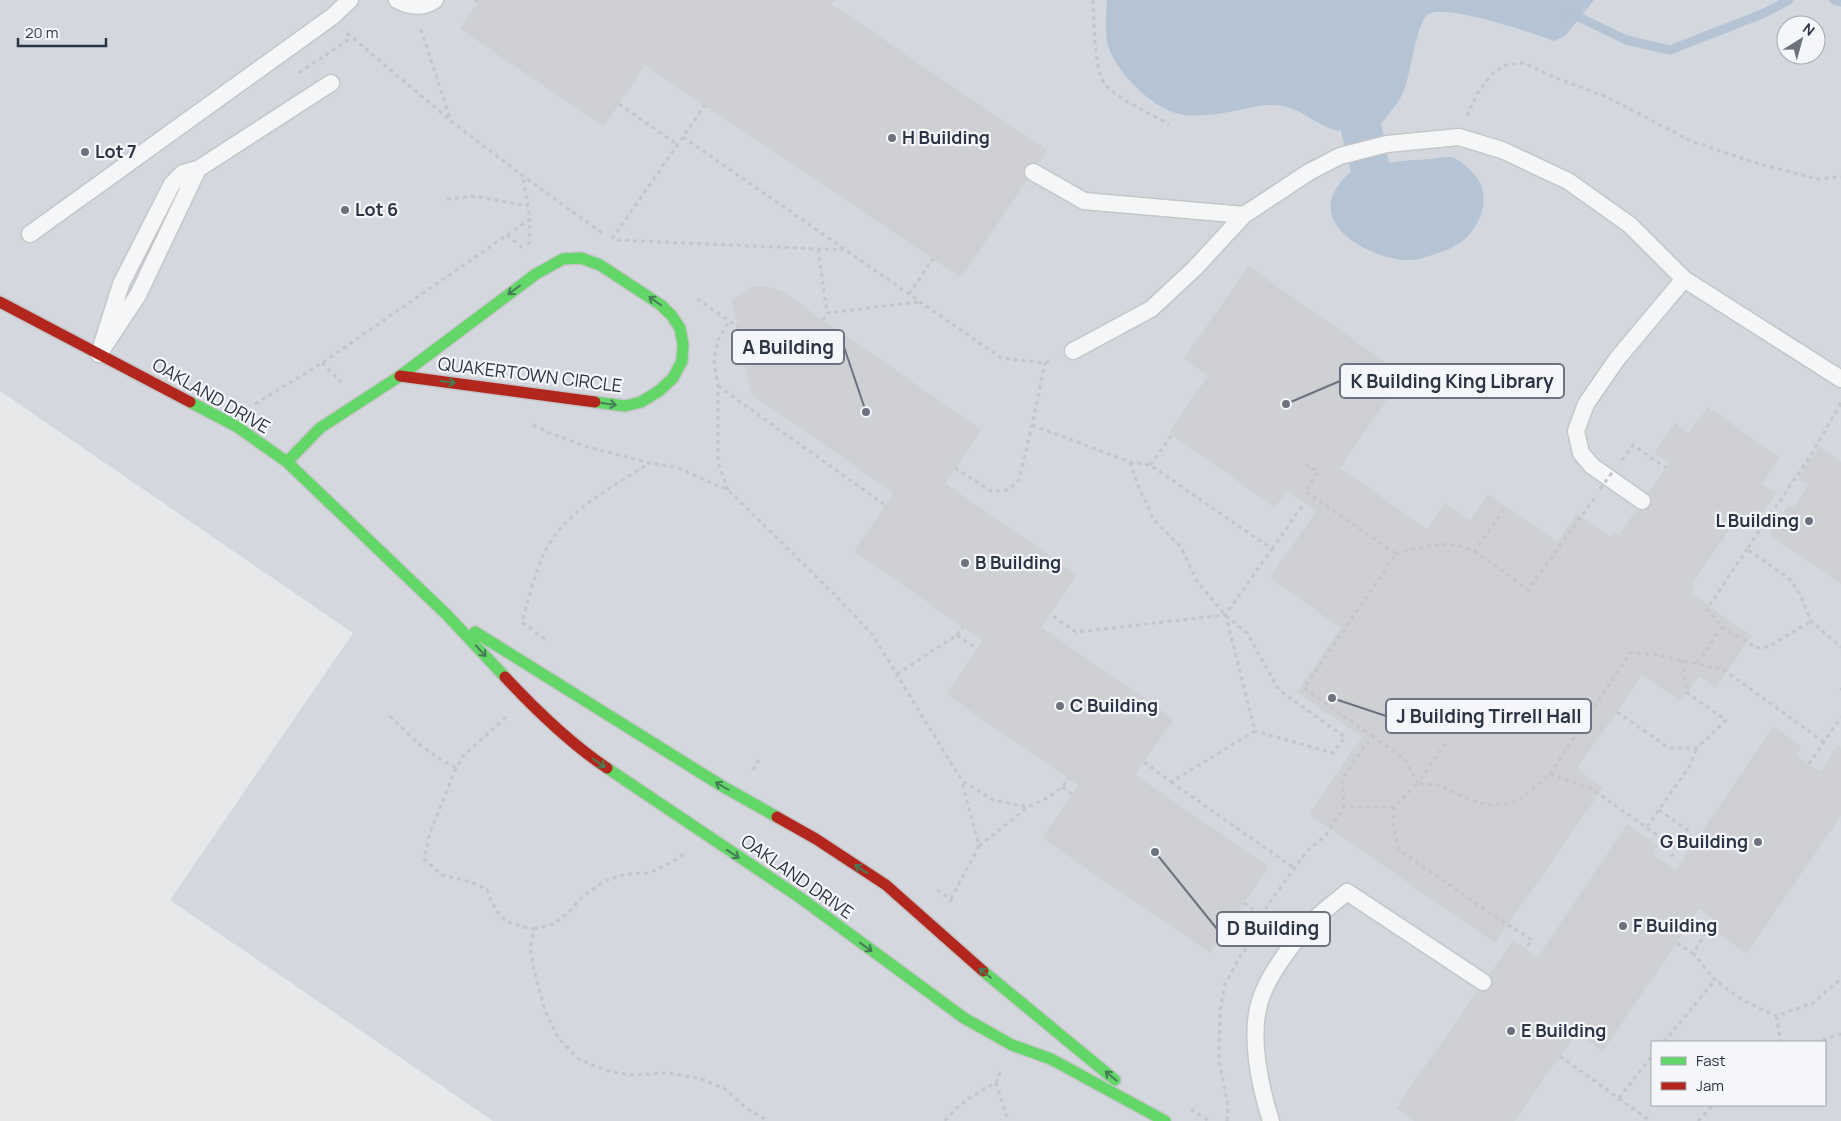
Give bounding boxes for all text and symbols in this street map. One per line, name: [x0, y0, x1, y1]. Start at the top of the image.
scale bar: [18, 15, 105, 47]
north arrow: [1776, 15, 1826, 65]
text: N: [1799, 19, 1819, 40]
text: 20 m: [25, 22, 58, 43]
place label: H Building: [902, 125, 990, 149]
marker: H Building: [886, 132, 898, 144]
place label: Lot 7: [95, 139, 137, 163]
marker: Lot 7: [79, 146, 91, 158]
place label: Lot 6: [355, 197, 398, 221]
marker: Lot 6: [339, 204, 351, 216]
one-way arrow: [508, 285, 521, 296]
one-way arrow: [648, 296, 662, 306]
callout: A Building: [732, 330, 844, 364]
text: A Building: [742, 334, 834, 360]
street label: QUAKERTOWN CIRCLE: [437, 351, 624, 397]
street label: OAKLAND DRIVE: [148, 352, 275, 439]
callout: K Building King Library: [1340, 364, 1564, 398]
text: K Building King Library: [1350, 368, 1554, 394]
one-way arrow: [440, 377, 456, 387]
one-way arrow: [601, 399, 617, 409]
place label: L Building: [1715, 508, 1799, 532]
marker: L Building: [1803, 515, 1815, 527]
place label: B Building: [975, 550, 1061, 574]
marker: B Building: [959, 557, 971, 569]
one-way arrow: [475, 645, 487, 657]
place label: C Building: [1070, 693, 1158, 717]
callout: J Building Tirrell Hall: [1386, 699, 1591, 733]
marker: C Building: [1054, 700, 1066, 712]
text: J Building Tirrell Hall: [1396, 703, 1582, 729]
one-way arrow: [592, 758, 606, 768]
one-way arrow: [715, 780, 729, 790]
street label: OAKLAND DRIVE: [737, 828, 859, 924]
place label: G Building: [1660, 829, 1748, 853]
marker: G Building: [1752, 836, 1764, 848]
one-way arrow: [726, 849, 740, 859]
one-way arrow: [854, 864, 868, 874]
callout: D Building: [1217, 912, 1330, 946]
place label: F Building: [1633, 913, 1717, 937]
text: D Building: [1227, 915, 1319, 941]
marker: F Building: [1617, 920, 1629, 932]
one-way arrow: [859, 942, 873, 952]
one-way arrow: [979, 968, 992, 979]
place label: E Building: [1521, 1018, 1606, 1042]
marker: E Building: [1505, 1025, 1517, 1037]
legend: [1651, 1041, 1826, 1106]
text: Fast: [1696, 1050, 1725, 1071]
one-way arrow: [1105, 1071, 1118, 1082]
text: Jam: [1696, 1075, 1724, 1096]

